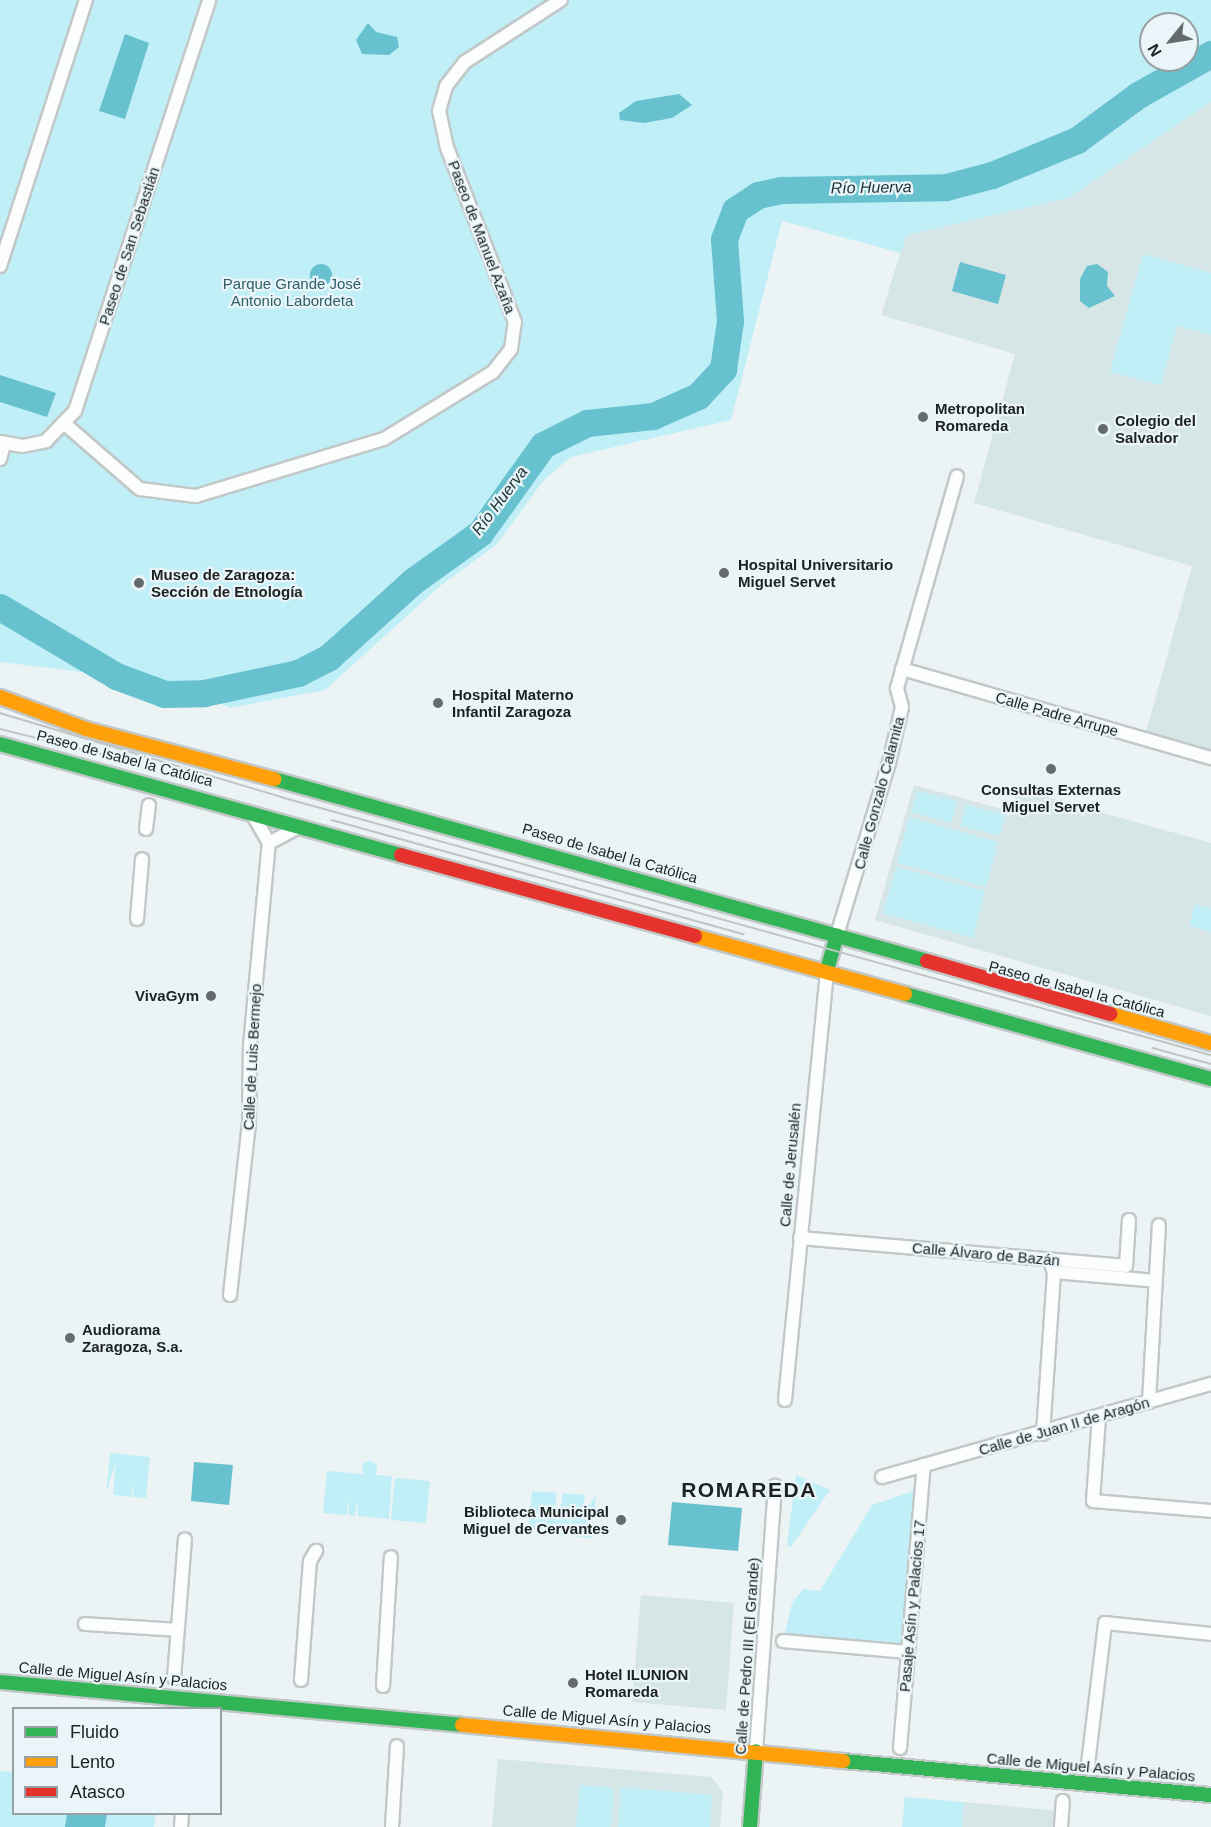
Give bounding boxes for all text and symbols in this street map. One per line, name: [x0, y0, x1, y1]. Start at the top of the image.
north arrow: [1139, 12, 1199, 72]
text: N: [1144, 41, 1165, 60]
street label: Paseo de Manuel Azaña: [444, 157, 520, 317]
street label: Paseo de San Sebastián: [95, 165, 163, 327]
water label: Río Huerva: [830, 178, 912, 198]
park label: Parque Grande José Antonio Labordeta: [223, 274, 361, 309]
place label: Metropolitan Romareda: [935, 399, 1025, 434]
marker: Metropolitan Romareda: [916, 410, 930, 424]
place label: Colegio del Salvador: [1115, 411, 1196, 446]
marker: Colegio del Salvador: [1096, 422, 1110, 436]
water label: Río Huerva: [468, 463, 532, 539]
place label: Hospital Universitario Miguel Servet: [738, 555, 893, 590]
marker: Hospital Universitario Miguel Servet: [715, 564, 733, 582]
place label: Museo de Zaragoza: Sección de Etnología: [151, 565, 303, 600]
marker: Museo de Zaragoza: Sección de Etnología: [132, 576, 146, 590]
place label: Hospital Materno Infantil Zaragoza: [452, 685, 574, 720]
street label: Calle Padre Arrupe: [993, 688, 1121, 740]
marker: Hospital Materno Infantil Zaragoza: [429, 694, 447, 712]
street label: Calle Gonzalo Calamita: [850, 715, 908, 871]
street label: Paseo de Isabel la Católica: [35, 726, 215, 790]
marker: Consultas Externas Miguel Servet: [1042, 760, 1060, 778]
place label: Consultas Externas Miguel Servet: [981, 780, 1121, 815]
street label: Paseo de Isabel la Católica: [520, 819, 700, 887]
street label: Paseo de Isabel la Católica: [987, 957, 1167, 1021]
street label: Calle de Luis Bermejo: [239, 983, 265, 1131]
place label: VivaGym: [135, 987, 199, 1005]
marker: VivaGym: [204, 989, 218, 1003]
street label: Calle de Jerusalén: [776, 1102, 804, 1228]
street label: Calle Álvaro de Bazán: [911, 1239, 1061, 1269]
place label: Audiorama Zaragoza, S.a.: [82, 1320, 183, 1355]
marker: Audiorama Zaragoza, S.a.: [63, 1331, 77, 1345]
street label: Calle de Juan II de Aragón: [976, 1393, 1152, 1459]
district label: ROMAREDA: [681, 1477, 817, 1503]
place label: Biblioteca Municipal Miguel de Cervantes: [463, 1502, 609, 1537]
marker: Biblioteca Municipal Miguel de Cervantes: [614, 1513, 628, 1527]
street label: Pasaje Asín y Palacios 17: [895, 1519, 929, 1693]
street label: Calle de Pedro III (El Grande): [731, 1557, 763, 1755]
street label: Calle de Miguel Asín y Palacios: [18, 1658, 228, 1694]
place label: Hotel ILUNION Romareda: [585, 1665, 688, 1700]
marker: Hotel ILUNION Romareda: [566, 1676, 580, 1690]
street label: Calle de Miguel Asín y Palacios: [502, 1701, 712, 1737]
legend: [12, 1707, 222, 1815]
text: Fluido: [70, 1722, 119, 1742]
street label: Calle de Miguel Asín y Palacios: [986, 1749, 1196, 1785]
text: Lento: [70, 1752, 115, 1772]
text: Atasco: [70, 1782, 125, 1802]

